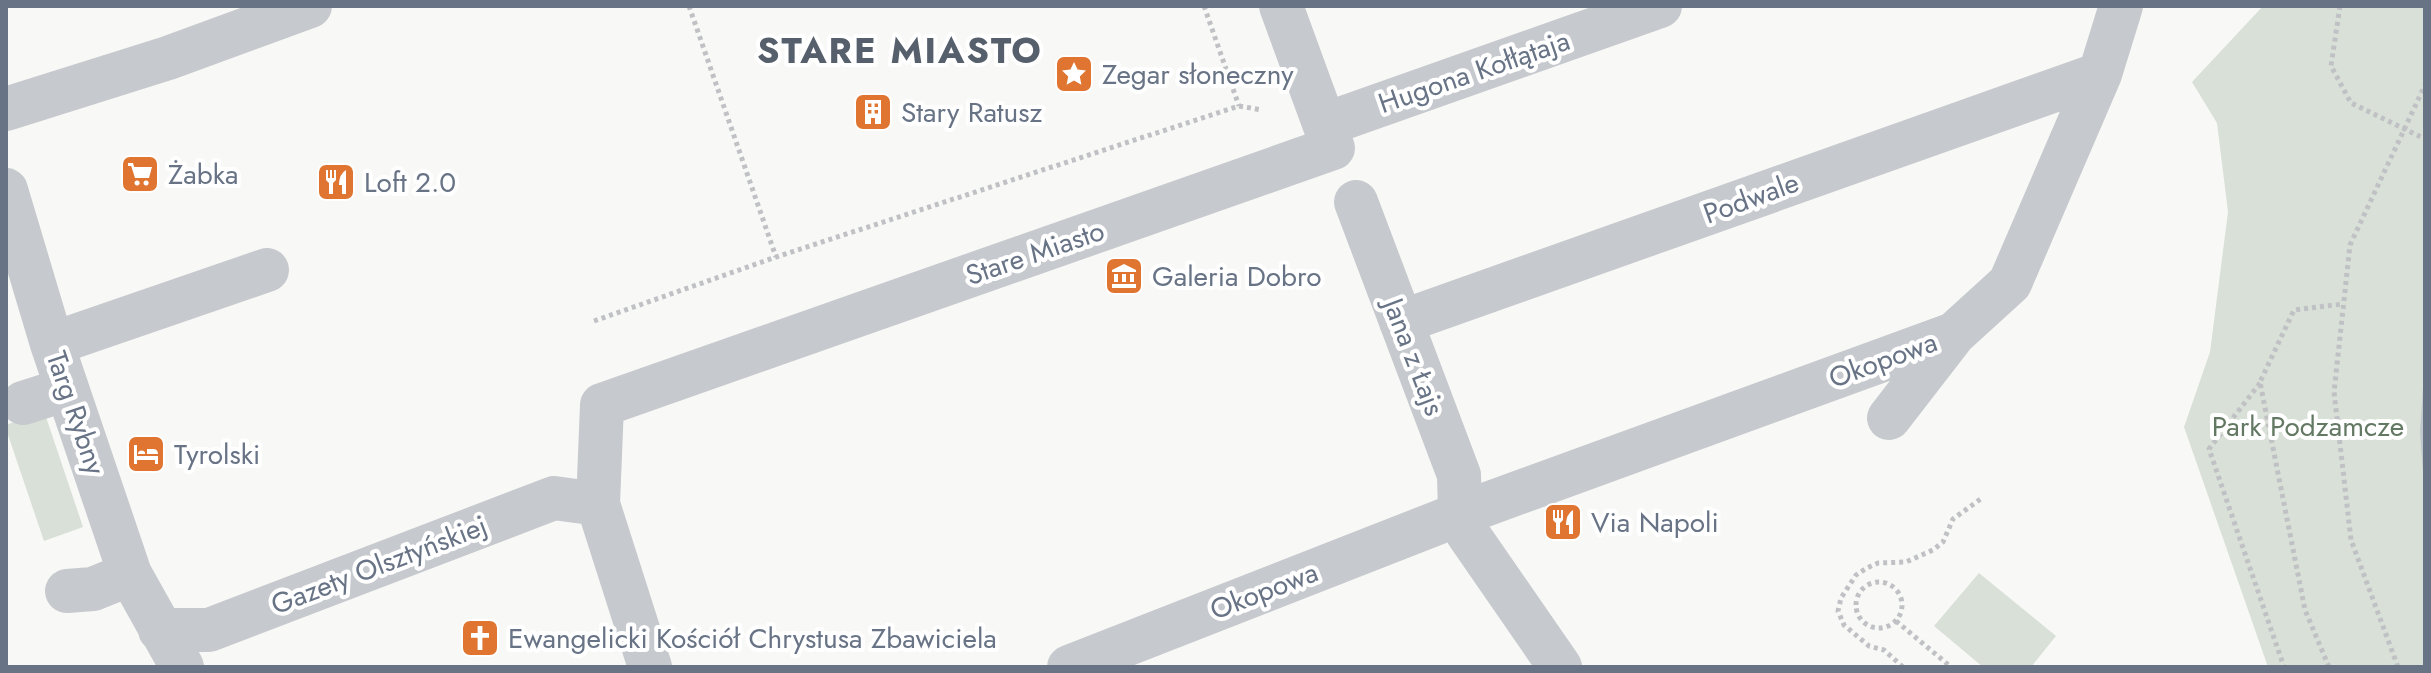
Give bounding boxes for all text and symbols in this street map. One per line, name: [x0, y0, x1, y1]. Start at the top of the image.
street label: Hugona Kołłątaja: [1373, 20, 1575, 124]
district label: STARE MIASTO: [757, 24, 1043, 76]
place icon: Zegar słoneczny: [1053, 53, 1095, 95]
place label: Zegar słoneczny: [1102, 54, 1294, 95]
building icon: Stary Ratusz: [852, 91, 894, 133]
place label: Stary Ratusz: [901, 92, 1043, 133]
supermarket icon: Żabka: [119, 153, 161, 195]
place label: Żabka: [168, 154, 238, 195]
restaurant icon: Loft 2.0: [315, 161, 357, 203]
place label: Loft 2.0: [364, 162, 456, 203]
street label: Podwale: [1697, 162, 1805, 234]
street label: Stare Miasto: [960, 210, 1110, 296]
museum icon: Galeria Dobro: [1103, 255, 1145, 297]
place label: Galeria Dobro: [1152, 256, 1322, 297]
street label: Jana z Łajs: [1371, 289, 1455, 421]
street label: Okopowa: [1823, 321, 1943, 399]
street label: Targ Rybny: [36, 346, 116, 481]
park label: Park Podzamcze: [2212, 406, 2404, 447]
hotel icon: Tyrolski: [125, 433, 167, 475]
place label: Tyrolski: [174, 434, 260, 475]
restaurant icon: Via Napoli: [1542, 501, 1584, 543]
place label: Via Napoli: [1591, 502, 1719, 543]
street label: Gazety Olsztyńskiej: [265, 505, 493, 625]
street label: Okopowa: [1204, 552, 1324, 630]
church icon: Ewangelicki Kościół Chrystusa Zbawiciela: [459, 617, 501, 659]
place label: Ewangelicki Kościół Chrystusa Zbawiciela: [508, 618, 997, 659]

